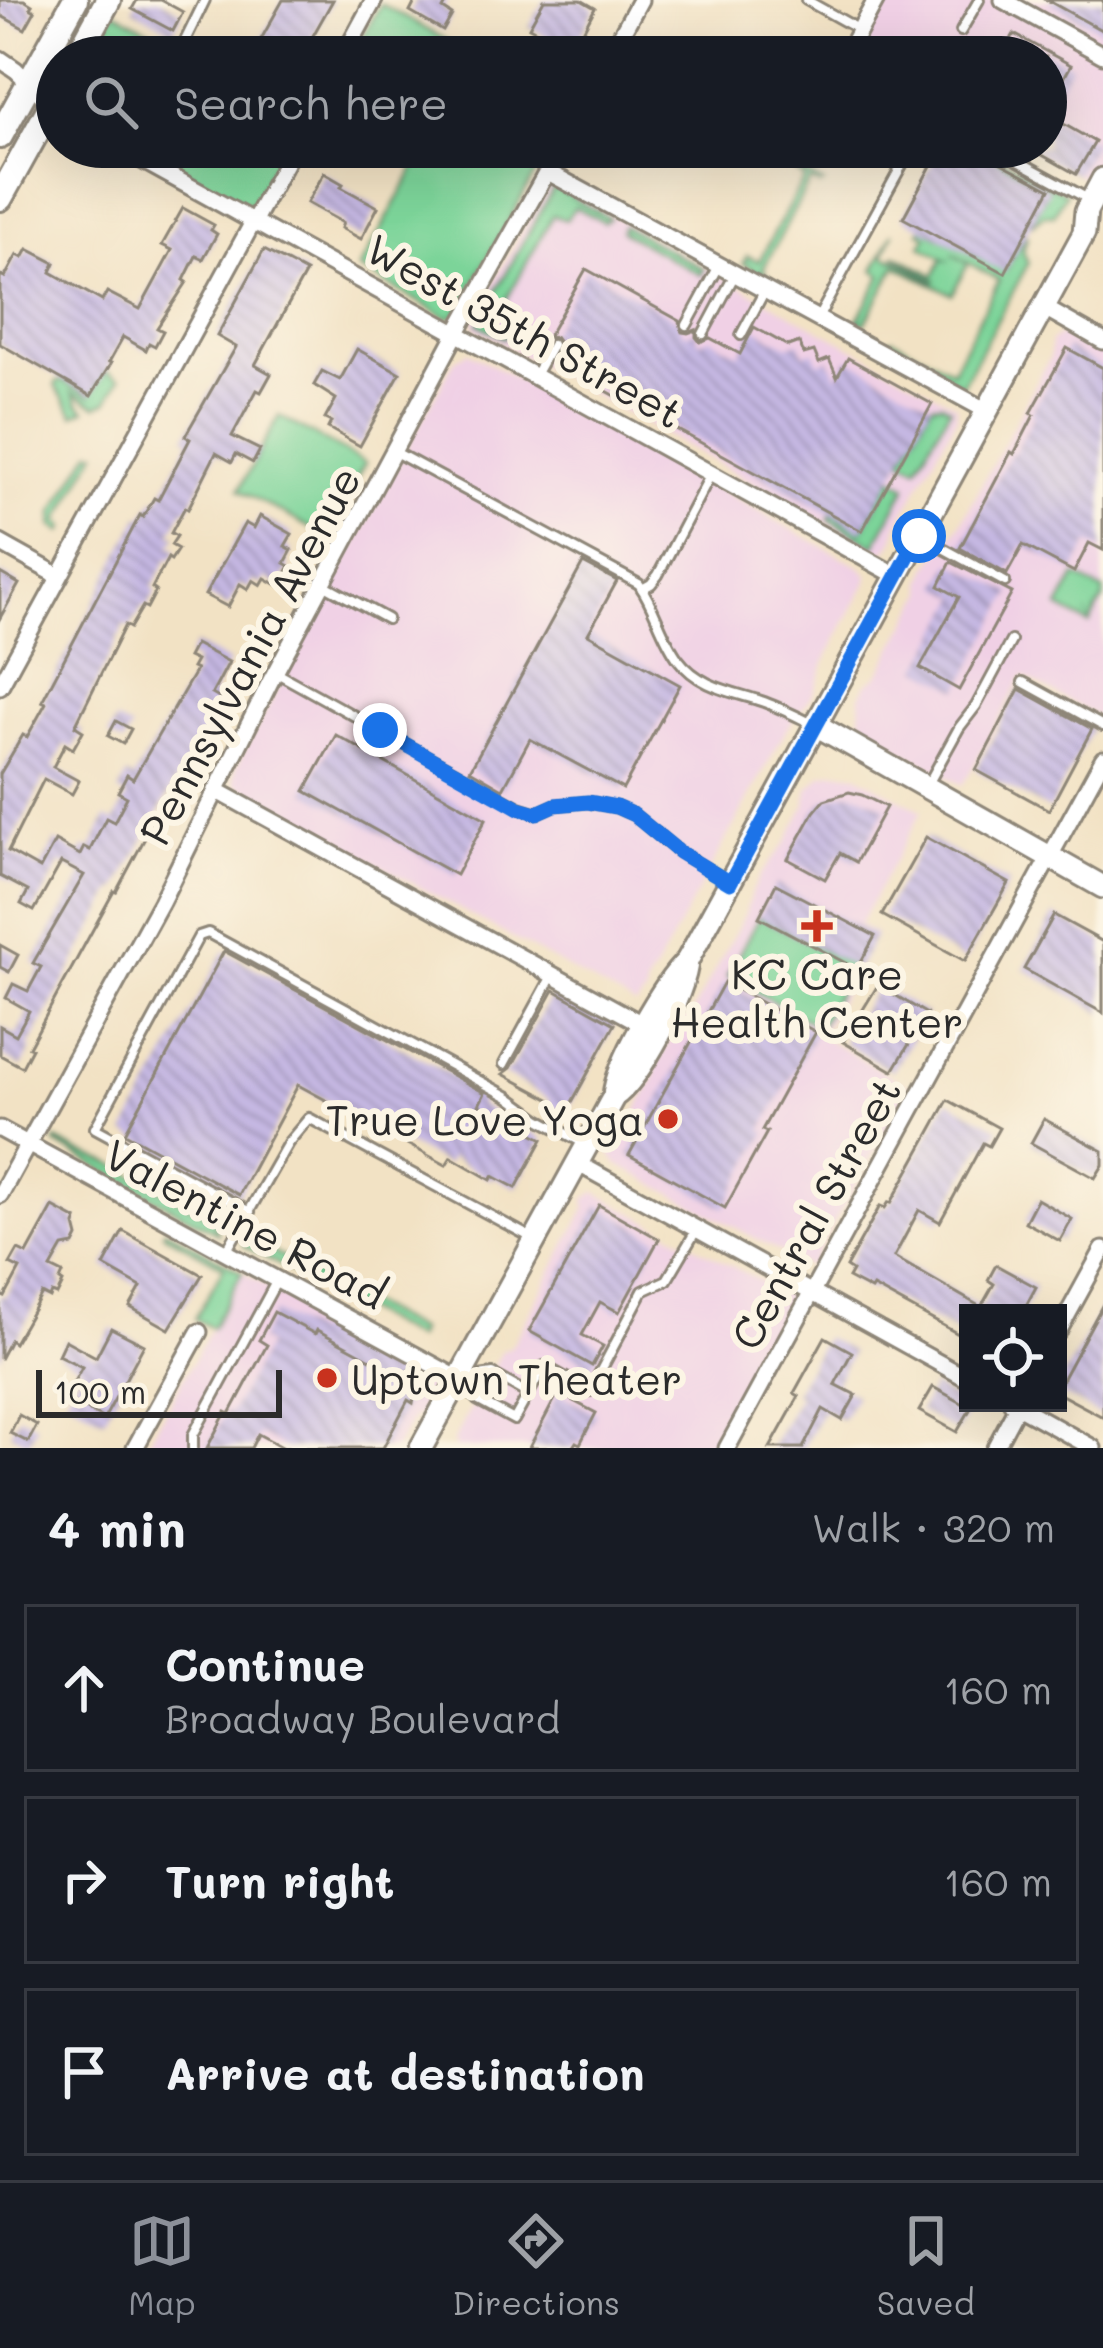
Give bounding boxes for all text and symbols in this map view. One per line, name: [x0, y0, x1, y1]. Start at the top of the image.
search box: [36, 36, 1067, 168]
icon: search: [78, 69, 144, 135]
text: Search here: [174, 73, 448, 131]
street label: West 35th Street: [357, 220, 693, 440]
street label: Pennsylvania Avenue: [126, 456, 372, 854]
route start: [892, 509, 946, 563]
route end: [353, 703, 407, 757]
marker: KC Care Health Center: [801, 910, 833, 942]
place label: KC Care Health Center: [670, 946, 964, 1049]
street label: Central Street: [718, 1067, 912, 1359]
place label: True Love Yoga: [326, 1092, 644, 1147]
marker: True Love Yoga: [655, 1106, 681, 1132]
street label: Valentine Road: [96, 1126, 396, 1320]
map controls: [959, 1304, 1067, 1412]
button: locate: [959, 1304, 1067, 1412]
place label: Uptown Theater: [351, 1351, 682, 1406]
scale bar: [36, 1364, 282, 1417]
marker: Uptown Theater: [314, 1365, 340, 1391]
text: 100 m: [54, 1369, 146, 1412]
text: 4 min: [48, 1493, 186, 1560]
text: Walk · 320 m: [812, 1501, 1055, 1552]
text: Continue: [165, 1634, 365, 1692]
icon: ahead: [51, 1655, 117, 1721]
text: 160 m: [943, 1663, 1052, 1714]
text: Broadway Boulevard: [165, 1692, 560, 1743]
icon: right: [51, 1847, 117, 1913]
text: Turn right: [165, 1851, 394, 1909]
text: 160 m: [943, 1855, 1052, 1906]
icon: arrive: [51, 2039, 117, 2105]
text: Arrive at destination: [165, 2043, 645, 2101]
tab: Map: [128, 2208, 196, 2323]
tab: Directions: [452, 2208, 620, 2323]
tab: Saved: [877, 2208, 975, 2323]

